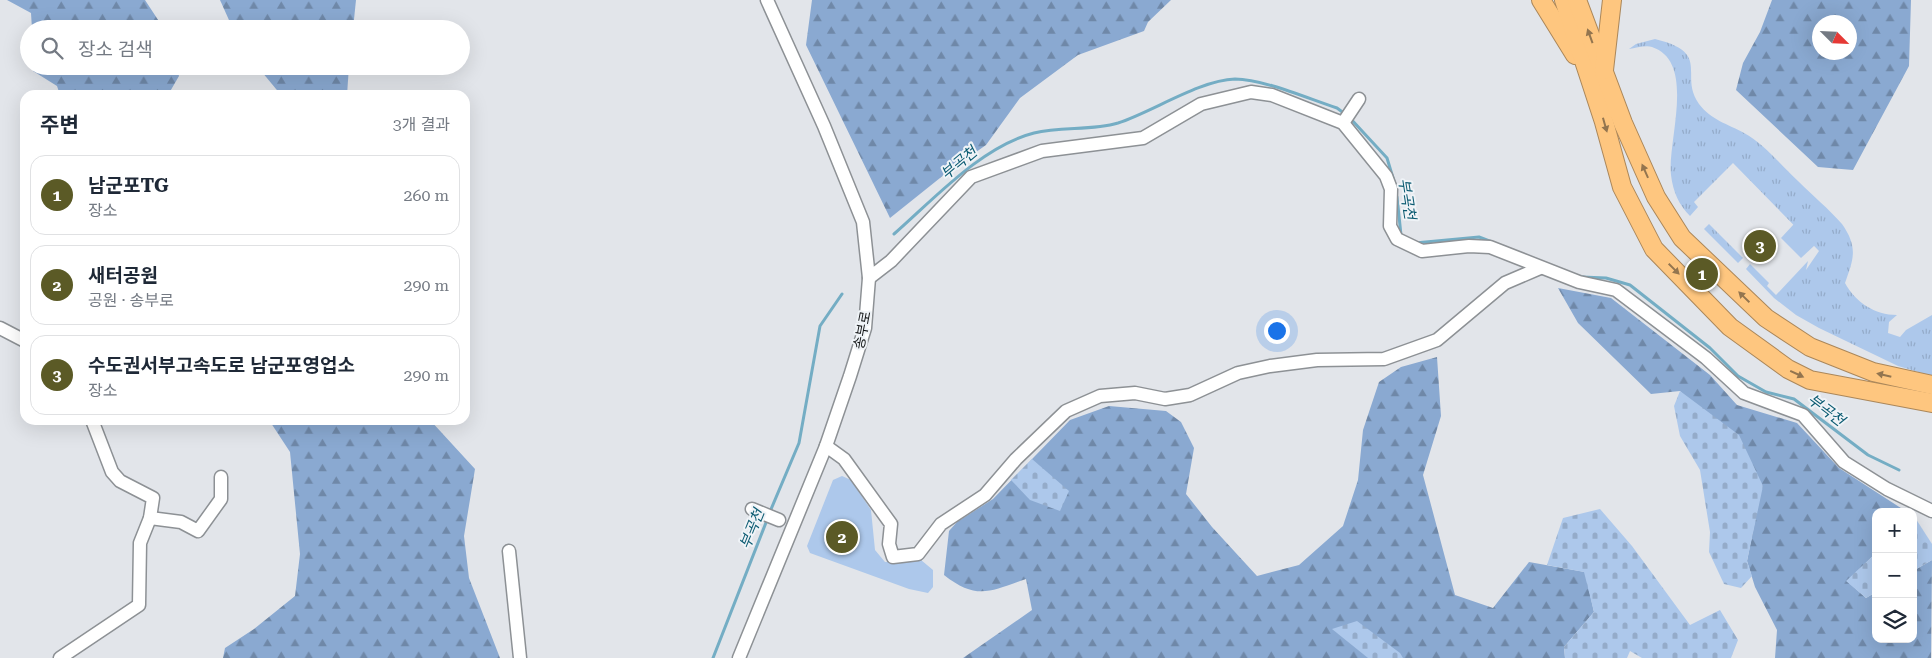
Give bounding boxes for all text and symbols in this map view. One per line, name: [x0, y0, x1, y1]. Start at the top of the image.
north arrow: [1812, 15, 1857, 60]
search box: [20, 20, 470, 75]
one-way arrow: [1586, 29, 1593, 44]
icon: search: [38, 34, 66, 62]
text: 장소 검색: [78, 38, 153, 61]
text: 주변: [40, 113, 79, 137]
text: 3개 결과: [393, 115, 450, 134]
one-way arrow: [1601, 118, 1609, 133]
water label: 부곡천: [937, 141, 982, 183]
one-way arrow: [1640, 164, 1648, 178]
text: 남군포TG: [88, 174, 169, 197]
water label: 부곡천: [1395, 177, 1419, 223]
text: 1: [53, 186, 61, 205]
text: 260 m: [403, 186, 449, 205]
text: 장소: [88, 201, 117, 220]
pin: 3: [1744, 227, 1776, 265]
pin: 1: [1686, 255, 1718, 293]
one-way arrow: [1668, 263, 1680, 275]
text: 새터공원: [88, 264, 158, 287]
text: 2: [53, 276, 61, 295]
text: 290 m: [403, 276, 449, 295]
text: 공원 · 송부로: [88, 291, 174, 310]
one-way arrow: [1739, 291, 1751, 303]
street label: 송부로: [850, 309, 874, 350]
your location: [1264, 318, 1290, 344]
text: 수도권서부고속도로 남군포영업소: [88, 354, 355, 377]
text: 3: [53, 366, 61, 385]
text: 290 m: [403, 366, 449, 385]
one-way arrow: [1790, 370, 1804, 378]
one-way arrow: [1877, 371, 1892, 379]
text: 장소: [88, 381, 117, 400]
water label: 부곡천: [1804, 390, 1850, 431]
water label: 부곡천: [736, 504, 769, 552]
map controls: [1872, 508, 1917, 643]
button: +: [1872, 508, 1917, 553]
pin: 2: [826, 518, 858, 556]
button: −: [1872, 553, 1917, 598]
button: layers: [1872, 598, 1917, 643]

